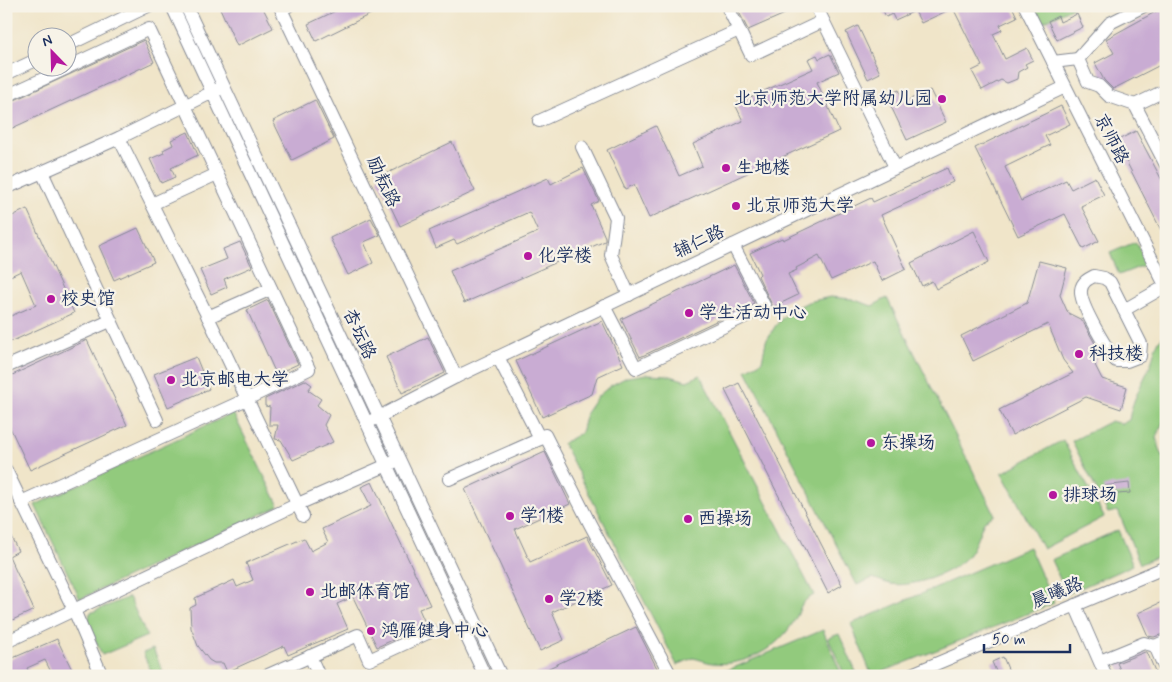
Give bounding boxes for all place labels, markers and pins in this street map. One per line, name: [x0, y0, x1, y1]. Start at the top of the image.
place label: 北京师范大学附属幼儿园: [734, 87, 932, 111]
marker: 北京师范大学附属幼儿园: [936, 93, 948, 105]
place label: 生地楼: [736, 156, 790, 180]
marker: 生地楼: [720, 162, 732, 174]
place label: 北京师范大学: [746, 194, 854, 218]
marker: 北京师范大学: [730, 200, 742, 212]
place label: 化学楼: [538, 244, 592, 268]
marker: 化学楼: [522, 250, 534, 262]
place label: 校史馆: [61, 287, 115, 311]
marker: 校史馆: [45, 293, 57, 305]
place label: 学生活动中心: [699, 301, 807, 325]
marker: 学生活动中心: [683, 307, 695, 319]
place label: 科技楼: [1089, 342, 1143, 366]
marker: 科技楼: [1073, 348, 1085, 360]
place label: 北京邮电大学: [181, 368, 289, 392]
marker: 北京邮电大学: [165, 374, 177, 386]
place label: 东操场: [881, 431, 935, 455]
marker: 东操场: [865, 437, 877, 449]
place label: 排球场: [1063, 483, 1117, 507]
marker: 排球场: [1047, 489, 1059, 501]
place label: 学1楼: [520, 504, 564, 528]
place label: 西操场: [698, 507, 752, 531]
marker: 学1楼: [504, 510, 516, 522]
marker: 西操场: [682, 513, 694, 525]
place label: 北邮体育馆: [320, 580, 410, 604]
marker: 北邮体育馆: [304, 586, 316, 598]
place label: 学2楼: [559, 587, 604, 611]
marker: 学2楼: [543, 593, 555, 605]
place label: 鸿雁健身中心: [381, 619, 489, 643]
marker: 鸿雁健身中心: [365, 625, 377, 637]

